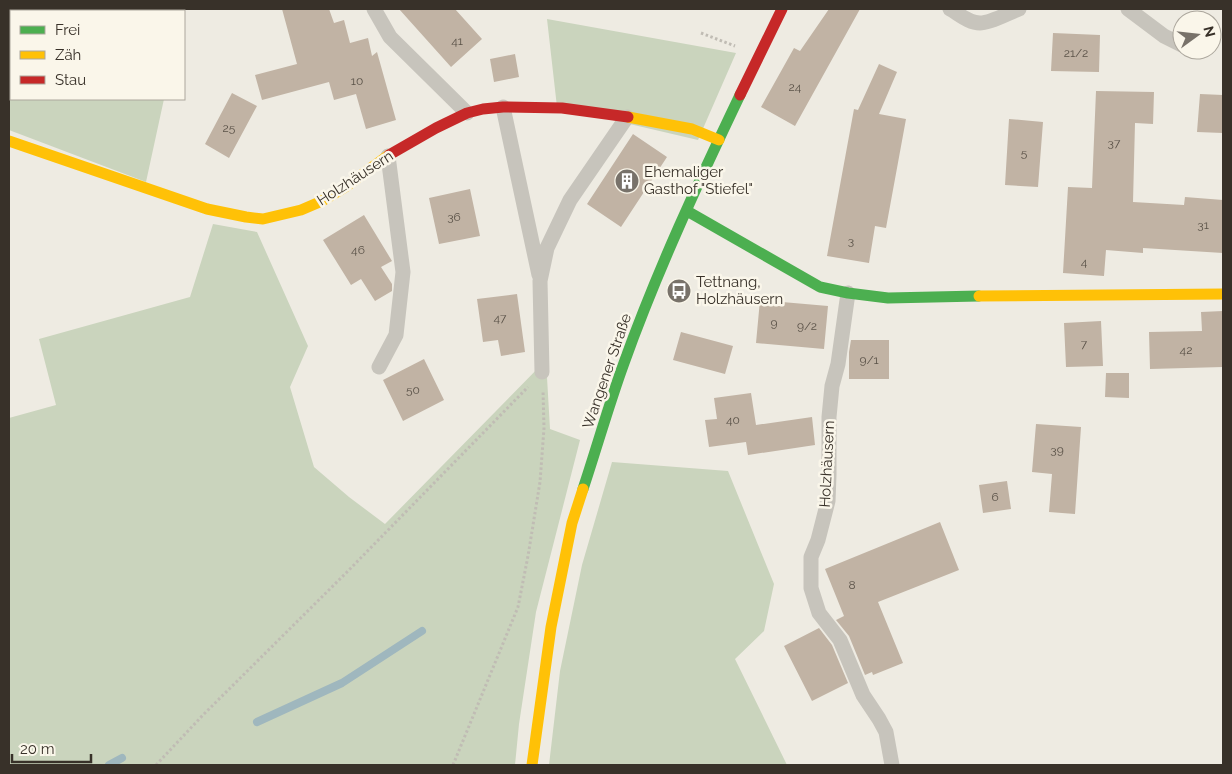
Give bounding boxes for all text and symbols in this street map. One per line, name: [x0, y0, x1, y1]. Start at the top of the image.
legend: [10, 10, 185, 100]
north arrow: [1172, 10, 1222, 60]
text: Frei: [55, 21, 80, 39]
text: N: [1200, 24, 1219, 39]
house number: 41: [451, 34, 463, 48]
text: Zäh: [55, 46, 81, 64]
house number: 21/2: [1064, 46, 1088, 60]
text: Stau: [55, 71, 86, 89]
house number: 10: [351, 74, 363, 88]
house number: 24: [789, 80, 802, 94]
house number: 25: [223, 121, 236, 135]
house number: 37: [1108, 136, 1121, 150]
house number: 5: [1021, 146, 1028, 160]
street label: Holzhäusern: [314, 147, 396, 209]
place label: Ehemaliger Gasthof "Stiefel": [644, 163, 753, 198]
building icon: Ehemaliger Gasthof "Stiefel": [614, 168, 640, 194]
house number: 36: [447, 210, 461, 224]
house number: 31: [1197, 218, 1209, 232]
house number: 3: [848, 234, 854, 248]
house number: 46: [351, 243, 365, 257]
house number: 4: [1081, 255, 1088, 269]
place label: Tettnang, Holzhäusern: [696, 273, 783, 308]
bus stop icon: Tettnang, Holzhäusern: [666, 278, 692, 304]
house number: 47: [494, 311, 507, 325]
street label: Wangener Straße: [579, 311, 635, 431]
house number: 9: [770, 316, 778, 330]
house number: 9/2: [797, 319, 817, 333]
house number: 7: [1081, 337, 1088, 351]
house number: 42: [1180, 343, 1192, 357]
house number: 9/1: [859, 353, 879, 367]
house number: 50: [406, 383, 420, 397]
house number: 40: [726, 413, 740, 427]
street label: Holzhäusern: [816, 420, 838, 508]
house number: 39: [1050, 443, 1064, 457]
house number: 6: [991, 490, 999, 504]
house number: 8: [848, 578, 856, 592]
scale bar: [12, 732, 91, 764]
text: 20 m: [20, 740, 55, 758]

